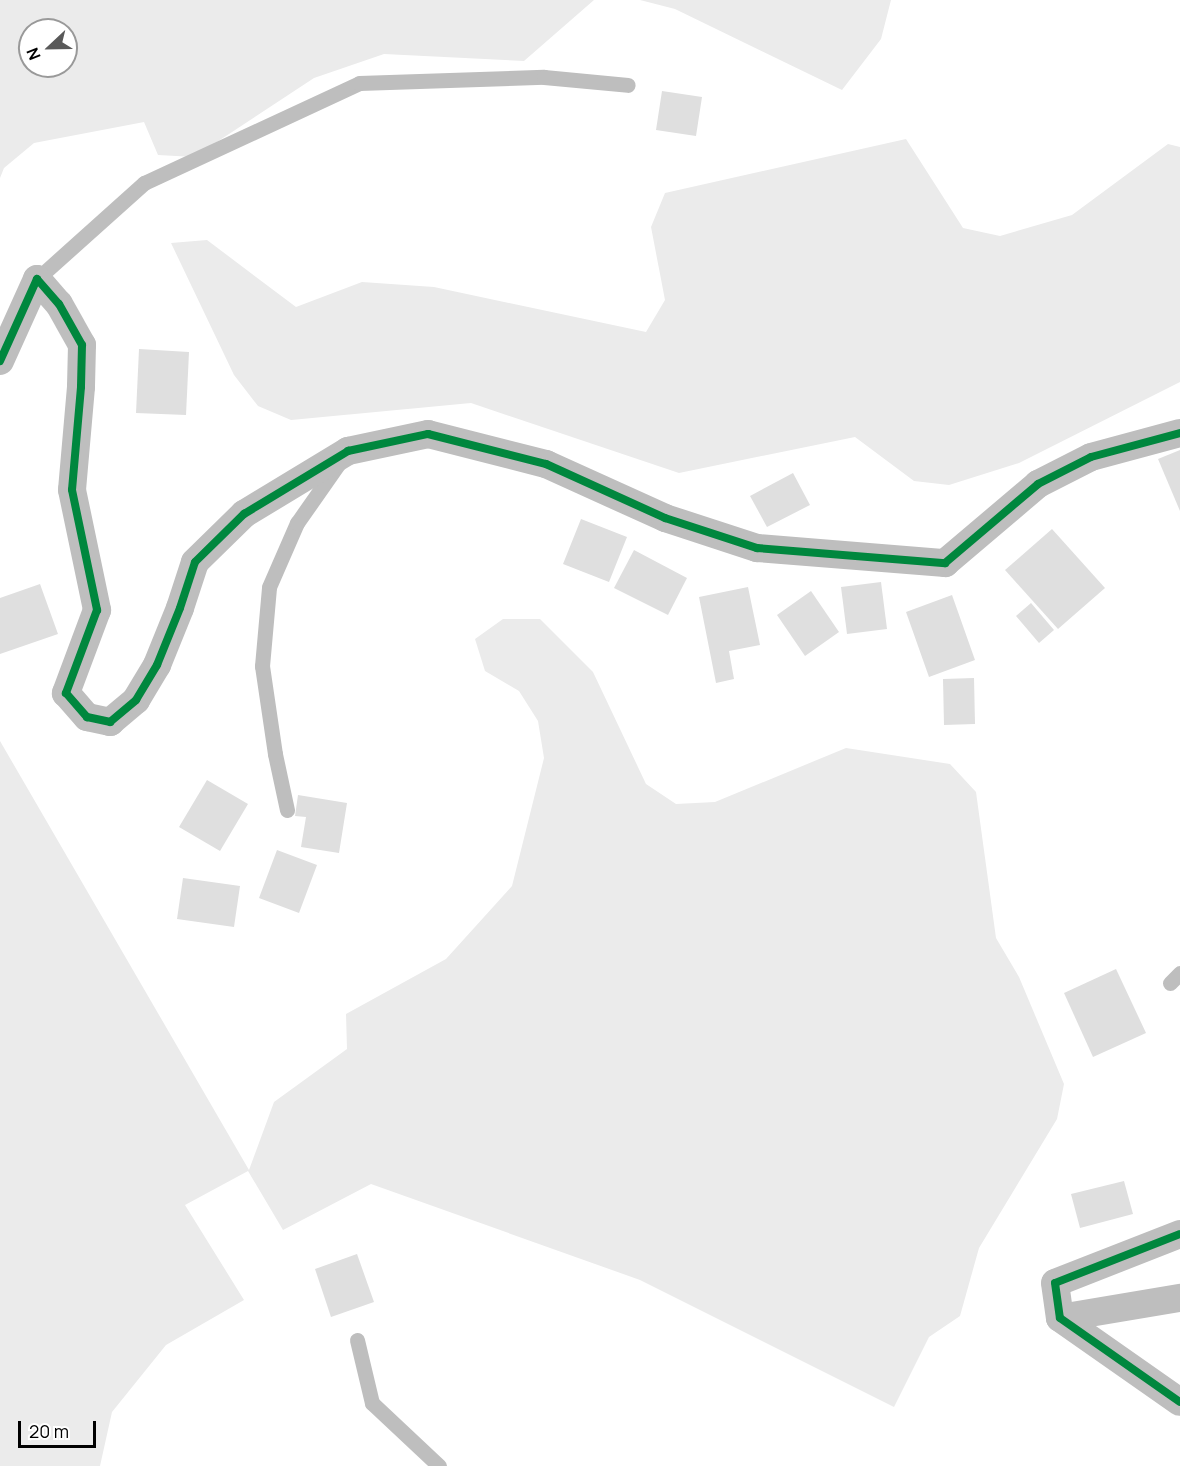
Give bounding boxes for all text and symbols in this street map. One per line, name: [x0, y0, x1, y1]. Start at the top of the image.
north arrow: [18, 18, 78, 78]
text: N: [21, 45, 46, 63]
scale bar: [21, 1409, 99, 1447]
text: 20 m: [29, 1419, 69, 1443]

